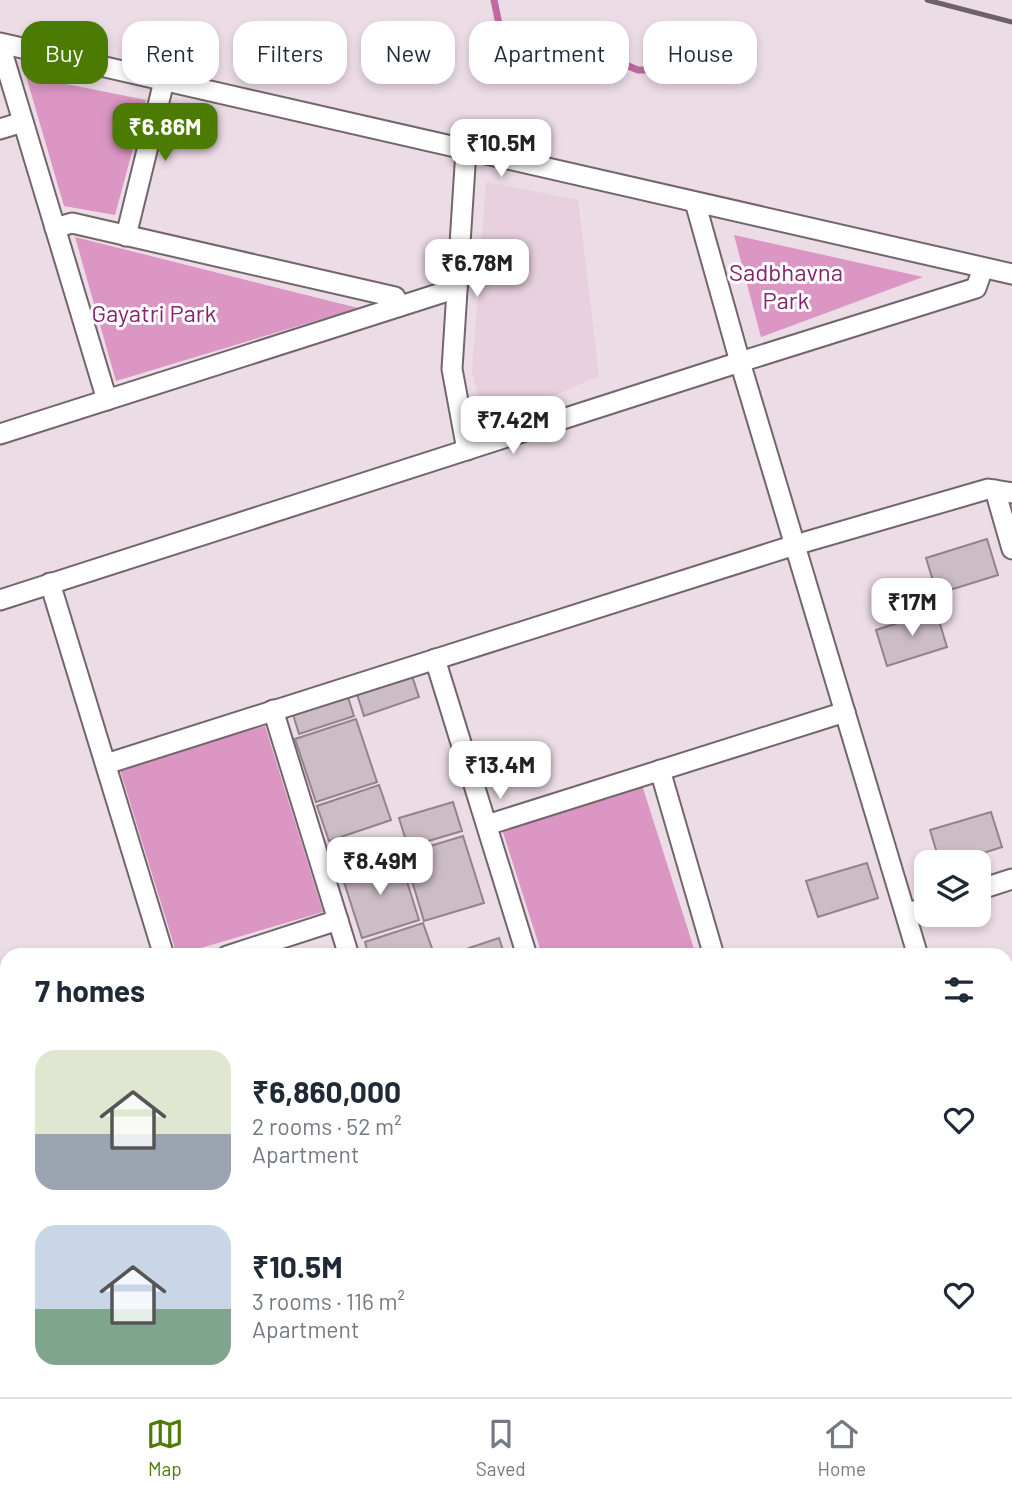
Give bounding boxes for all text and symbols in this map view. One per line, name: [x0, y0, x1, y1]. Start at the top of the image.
chip: Buy: [21, 21, 108, 84]
chip: Rent: [122, 21, 219, 84]
chip: Filters: [233, 21, 347, 84]
chip: New: [361, 21, 455, 84]
chip: Apartment: [469, 21, 629, 84]
chip: House: [643, 21, 757, 84]
pin: ₹6.86M: [108, 104, 222, 163]
text: ₹6.86M: [129, 112, 201, 140]
pin: ₹10.5M: [444, 120, 558, 179]
text: ₹10.5M: [466, 128, 536, 156]
pin: ₹6.78M: [420, 240, 534, 299]
text: ₹6.78M: [441, 248, 513, 276]
park label: Sadbhavna Park: [729, 257, 843, 314]
park label: Gayatri Park: [91, 298, 217, 327]
pin: ₹7.42M: [456, 396, 570, 456]
text: ₹7.42M: [477, 405, 549, 433]
pin: ₹17M: [871, 578, 953, 638]
text: ₹17M: [887, 587, 937, 615]
pin: ₹13.4M: [443, 742, 557, 801]
text: ₹13.4M: [465, 750, 535, 778]
pin: ₹8.49M: [323, 838, 437, 897]
text: ₹8.49M: [343, 846, 417, 874]
map controls: [914, 850, 991, 927]
button: layers: [914, 850, 991, 927]
icon: filters: [940, 971, 978, 1009]
text: 7 homes: [35, 972, 145, 1008]
text: ₹6,860,000: [252, 1073, 401, 1109]
icon: home: [91, 1078, 175, 1162]
icon: heart: [940, 1101, 978, 1139]
text: 2 rooms · 52 m²: [252, 1112, 402, 1140]
text: Apartment: [252, 1140, 359, 1168]
text: ₹10.5M: [252, 1248, 343, 1284]
icon: home: [91, 1253, 175, 1337]
icon: heart: [940, 1276, 978, 1314]
text: 3 rooms · 116 m²: [252, 1287, 405, 1315]
text: Apartment: [252, 1315, 359, 1343]
tab: Map: [146, 1415, 184, 1480]
tab: Saved: [476, 1415, 526, 1480]
tab: Home: [818, 1415, 866, 1480]

